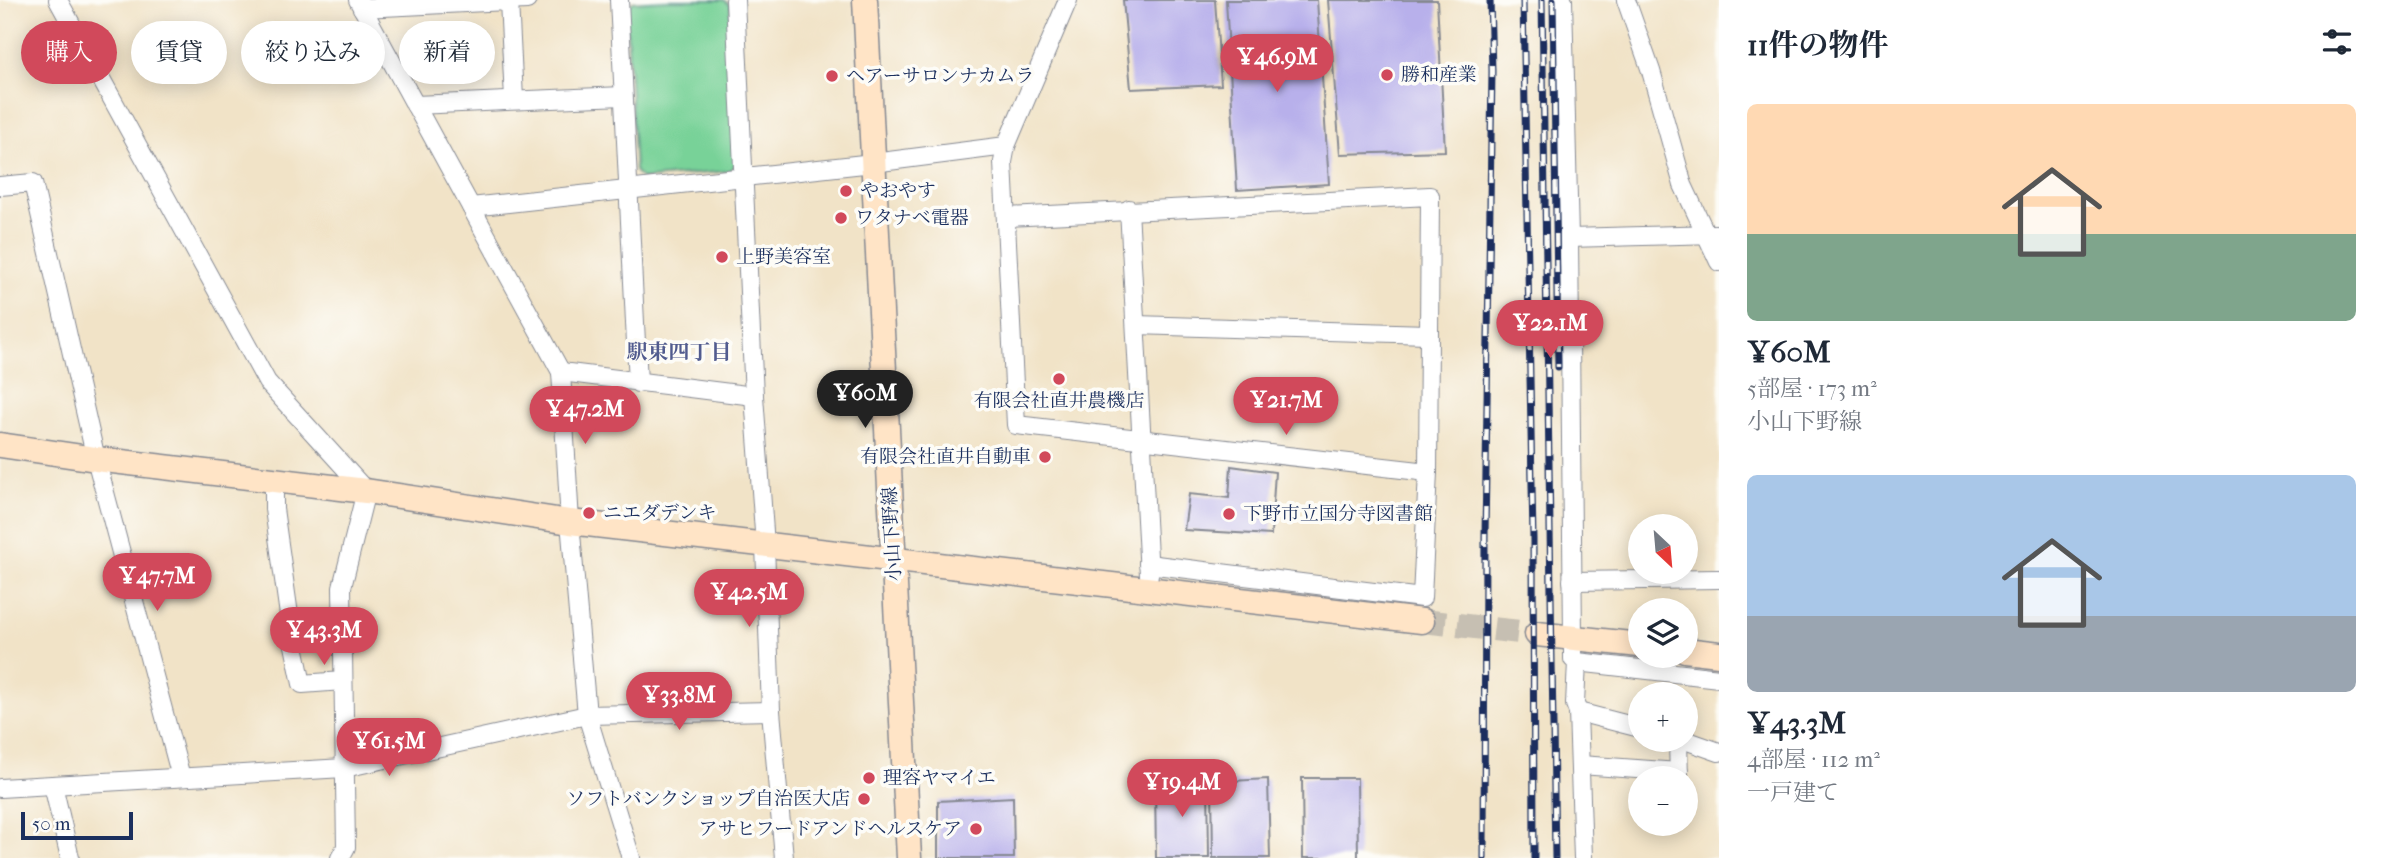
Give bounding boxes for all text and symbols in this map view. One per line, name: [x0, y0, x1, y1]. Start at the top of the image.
chip: 購入: [21, 21, 117, 84]
chip: 賃貸: [131, 21, 227, 84]
chip: 絞り込み: [241, 21, 385, 84]
chip: 新着: [399, 21, 495, 84]
icon: filters: [2318, 23, 2356, 61]
text: 11件の物件: [1747, 28, 1888, 63]
pin: ¥46.9M: [1220, 34, 1334, 94]
text: ¥46.9M: [1236, 43, 1318, 70]
place label: 勝和産業: [1401, 64, 1477, 86]
place label: ヘアーサロンナカムラ: [846, 65, 1034, 87]
marker: 勝和産業: [1379, 67, 1395, 83]
marker: ヘアーサロンナカムラ: [824, 68, 840, 84]
icon: home: [1989, 149, 2115, 275]
place label: やおやす: [860, 180, 936, 202]
marker: やおやす: [838, 183, 854, 199]
place label: ワタナベ電器: [855, 207, 969, 229]
marker: ワタナベ電器: [833, 210, 849, 226]
place label: 上野美容室: [736, 246, 831, 268]
marker: 上野美容室: [714, 249, 730, 265]
pin: ¥22.1M: [1493, 300, 1607, 360]
text: ¥22.1M: [1512, 309, 1588, 336]
text: ¥60M: [1747, 335, 1831, 370]
district label: 駅東四丁目: [627, 340, 732, 364]
pin: ¥60M: [824, 370, 906, 430]
marker: 有限会社直井農機店: [1051, 371, 1067, 387]
text: 5部屋 · 173 m²: [1747, 375, 1877, 402]
pin: ¥21.7M: [1229, 378, 1343, 437]
text: ¥60M: [833, 379, 897, 406]
pin: ¥47.2M: [528, 386, 642, 446]
text: ¥21.7M: [1249, 386, 1323, 413]
place label: 有限会社直井農機店: [973, 390, 1145, 412]
text: ¥47.2M: [546, 395, 624, 422]
text: 小山下野線: [1747, 408, 1862, 435]
place label: 有限会社直井自動車: [860, 446, 1031, 468]
marker: 有限会社直井自動車: [1037, 449, 1053, 465]
street label: 小山下野線: [879, 486, 905, 582]
place label: ニエダデンキ: [603, 502, 717, 524]
place label: 下野市立国分寺図書館: [1243, 503, 1433, 525]
marker: ニエダデンキ: [581, 505, 597, 521]
marker: 下野市立国分寺図書館: [1221, 506, 1237, 522]
north arrow: [1628, 514, 1698, 584]
map controls: [1628, 514, 1698, 836]
icon: home: [1989, 520, 2115, 646]
pin: ¥47.7M: [100, 554, 214, 613]
text: ¥47.7M: [119, 562, 195, 589]
pin: ¥42.5M: [692, 570, 806, 629]
text: ¥42.5M: [710, 578, 788, 605]
button: layers: [1628, 598, 1698, 668]
pin: ¥43.3M: [267, 608, 381, 667]
text: ¥43.3M: [286, 616, 362, 643]
pin: ¥33.8M: [622, 672, 736, 732]
text: ¥33.8M: [642, 681, 716, 708]
button: +: [1628, 682, 1698, 752]
text: ¥43.3M: [1747, 706, 1846, 741]
pin: ¥61.5M: [332, 718, 446, 778]
text: ¥61.5M: [353, 727, 425, 754]
text: 4部屋 · 112 m²: [1747, 746, 1880, 773]
pin: ¥19.4M: [1125, 760, 1239, 819]
button: −: [1628, 766, 1698, 836]
place label: 理容ヤマイエ: [883, 767, 996, 789]
text: ¥19.4M: [1143, 768, 1221, 795]
marker: 理容ヤマイエ: [861, 770, 877, 786]
text: 一戸建て: [1747, 779, 1839, 806]
place label: ソフトバンクショップ自治医大店: [566, 788, 850, 810]
marker: ソフトバンクショップ自治医大店: [856, 791, 872, 807]
scale bar: [21, 809, 133, 841]
text: 50 m: [32, 813, 71, 835]
place label: アサヒフードアンドヘルスケア: [698, 818, 962, 840]
marker: アサヒフードアンドヘルスケア: [968, 821, 984, 837]

